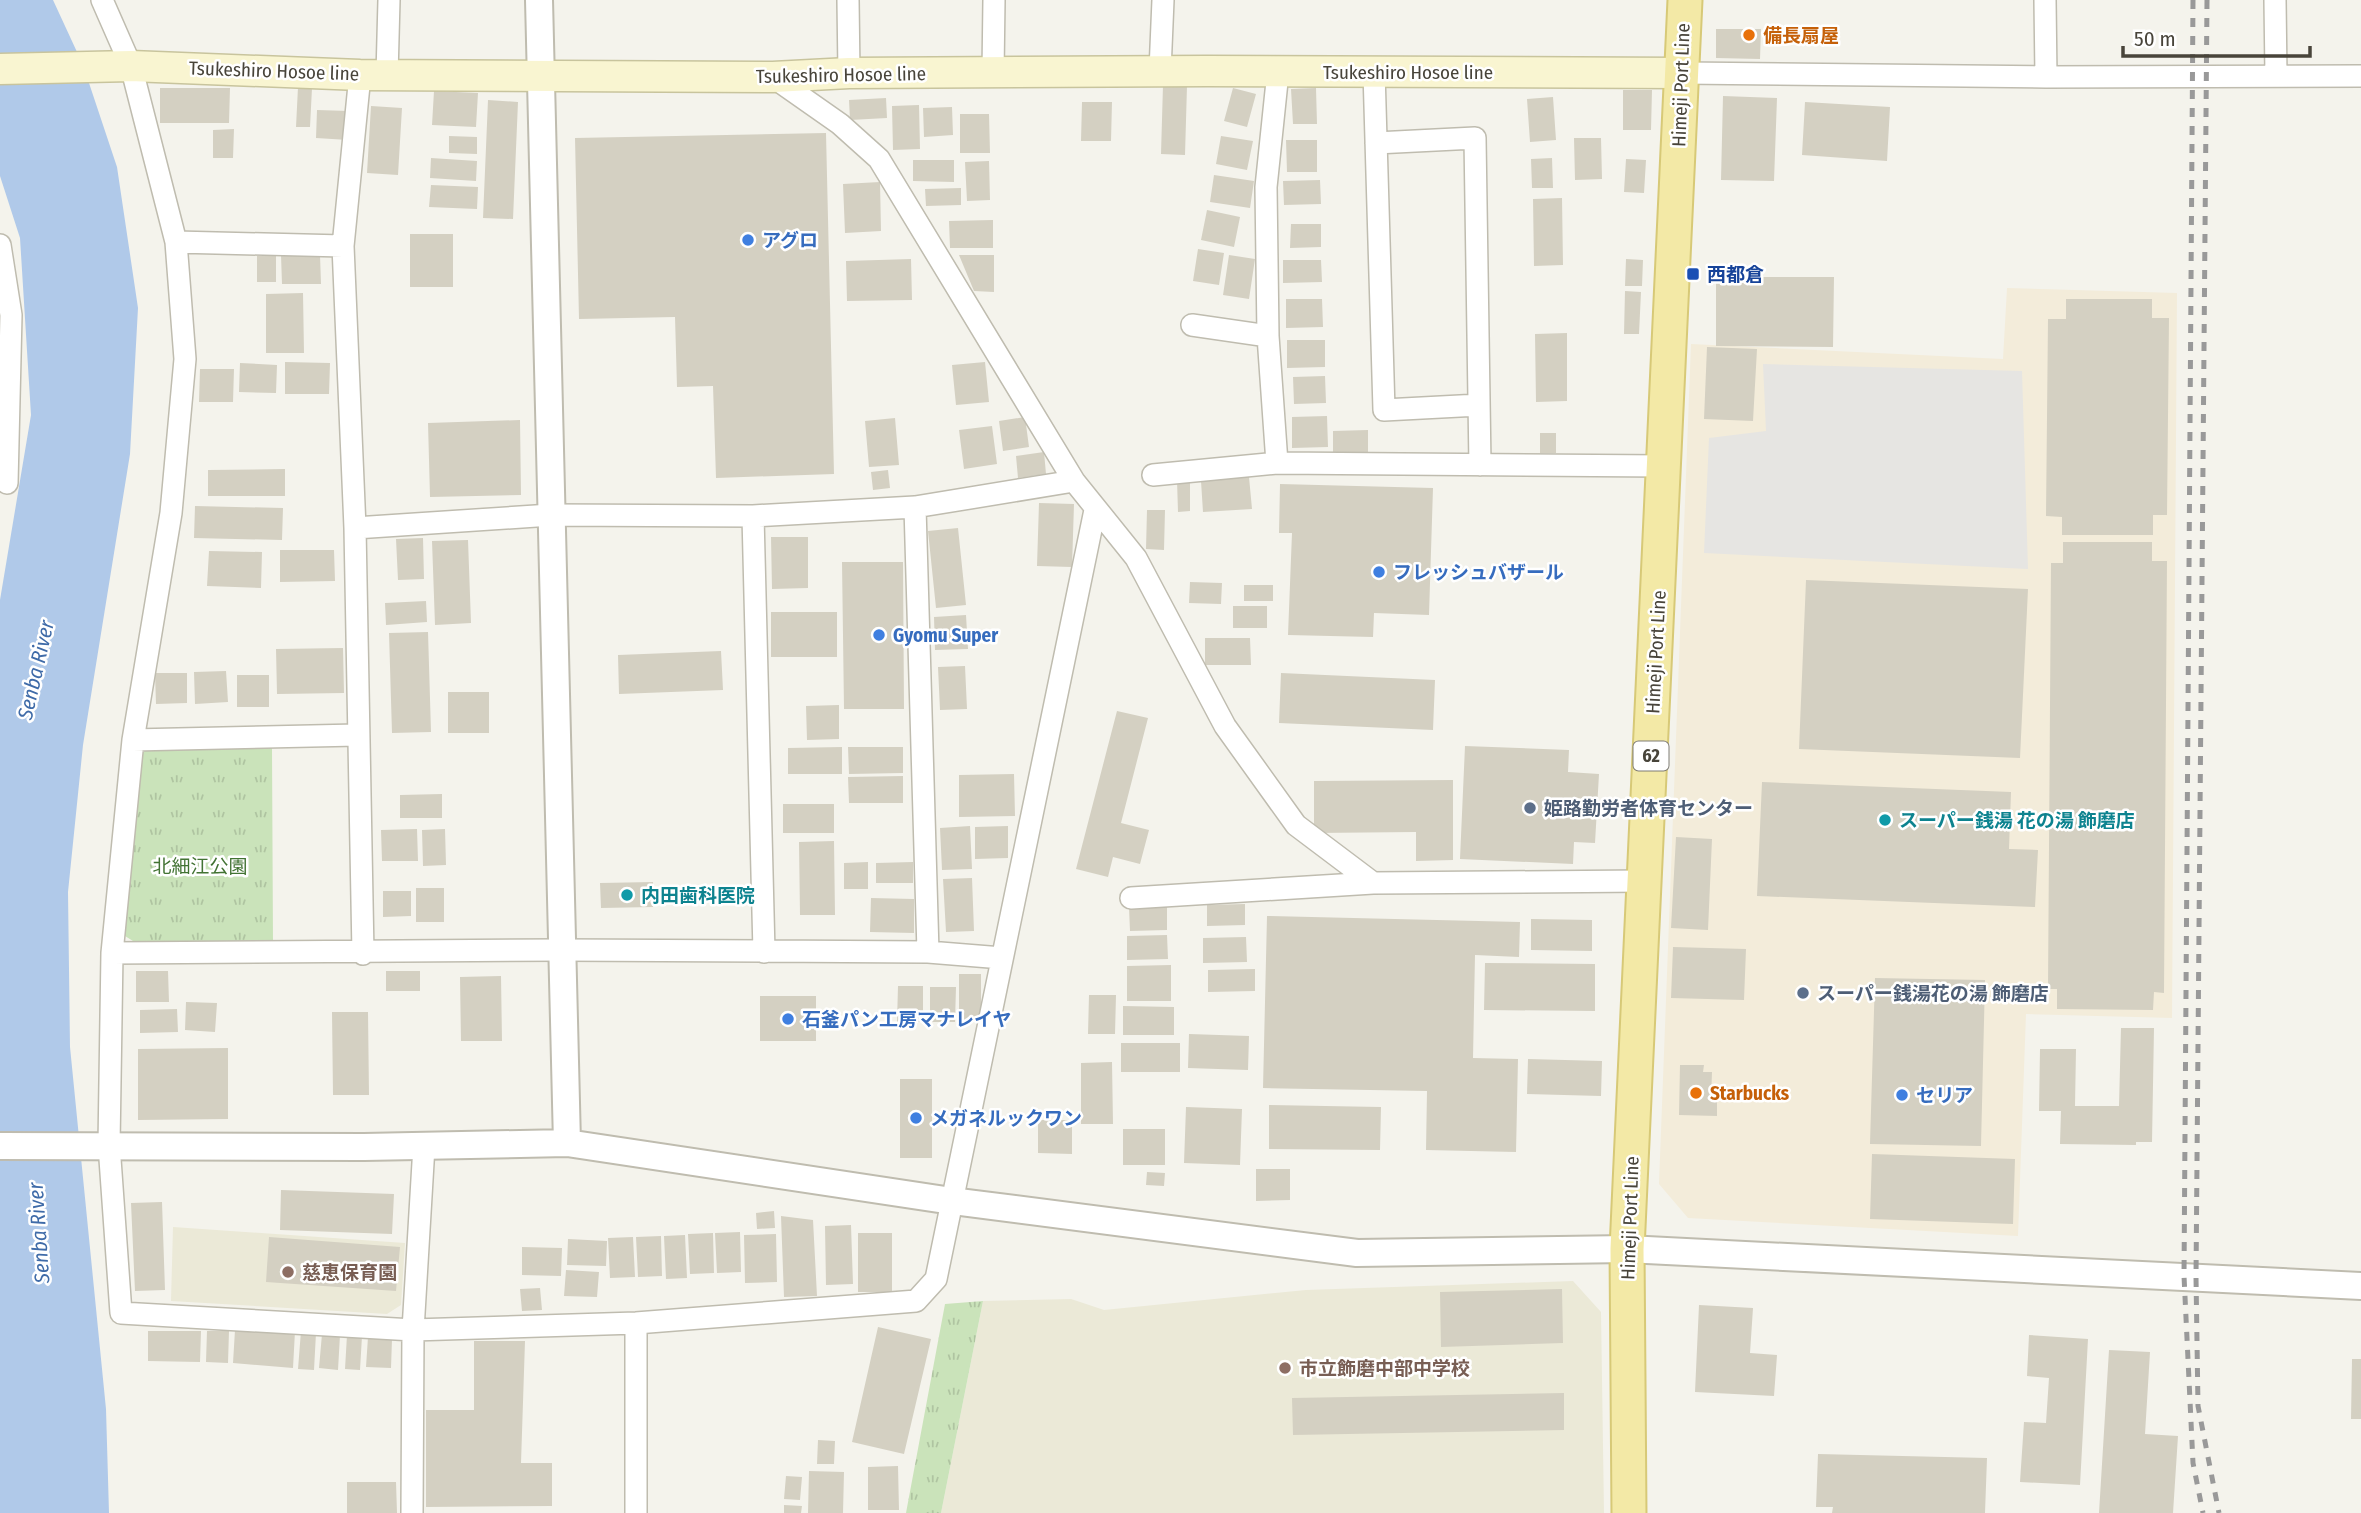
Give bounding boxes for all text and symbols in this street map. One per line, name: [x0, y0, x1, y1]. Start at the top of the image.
scale bar: [2123, 14, 2310, 58]
street label: Himeji Port Line: [1667, 23, 1695, 147]
place label: 備長扇屋: [1763, 24, 1839, 47]
text: 50 m: [2134, 26, 2176, 52]
marker: 備長扇屋: [1741, 27, 1757, 43]
street label: Tsukeshiro Hosoe line: [189, 57, 359, 85]
street label: Tsukeshiro Hosoe line: [1323, 61, 1493, 84]
street label: Tsukeshiro Hosoe line: [756, 62, 926, 88]
place label: アグロ: [762, 229, 818, 252]
marker: アグロ: [740, 232, 756, 248]
place label: 西都倉: [1707, 263, 1764, 286]
marker: 西都倉: [1685, 266, 1701, 282]
place label: フレッシュバザール: [1393, 561, 1564, 584]
marker: フレッシュバザール: [1371, 564, 1387, 580]
street label: Himeji Port Line: [1641, 590, 1671, 714]
water label: Senba River: [12, 617, 60, 723]
place label: Gyomu Super: [893, 624, 999, 647]
marker: Gyomu Super: [871, 627, 887, 643]
road number: 62: [1634, 742, 1668, 770]
place label: 姫路勤労者体育センター: [1544, 797, 1753, 820]
marker: 姫路勤労者体育センター: [1522, 800, 1538, 816]
place label: スーパー銭湯 花の湯 飾磨店: [1899, 809, 2135, 832]
marker: スーパー銭湯 花の湯 飾磨店: [1877, 812, 1893, 828]
park label: 北細江公園: [152, 855, 248, 878]
place label: 内田歯科医院: [641, 884, 755, 907]
marker: 内田歯科医院: [619, 887, 635, 903]
place label: スーパー銭湯花の湯 飾磨店: [1817, 982, 2049, 1005]
marker: スーパー銭湯花の湯 飾磨店: [1795, 985, 1811, 1001]
place label: 石釜パン工房マナレイヤ: [802, 1008, 1011, 1031]
marker: 石釜パン工房マナレイヤ: [780, 1011, 796, 1027]
place label: Starbucks: [1710, 1082, 1790, 1105]
place label: セリア: [1916, 1084, 1973, 1107]
marker: Starbucks: [1688, 1085, 1704, 1101]
marker: セリア: [1894, 1087, 1910, 1103]
place label: メガネルックワン: [930, 1107, 1082, 1130]
marker: メガネルックワン: [908, 1110, 924, 1126]
street label: Himeji Port Line: [1616, 1156, 1644, 1280]
water label: Senba River: [22, 1181, 56, 1285]
place label: 慈恵保育園: [302, 1261, 397, 1284]
marker: 慈恵保育園: [280, 1264, 296, 1280]
place label: 市立飾磨中部中学校: [1299, 1357, 1470, 1380]
marker: 市立飾磨中部中学校: [1277, 1360, 1293, 1376]

